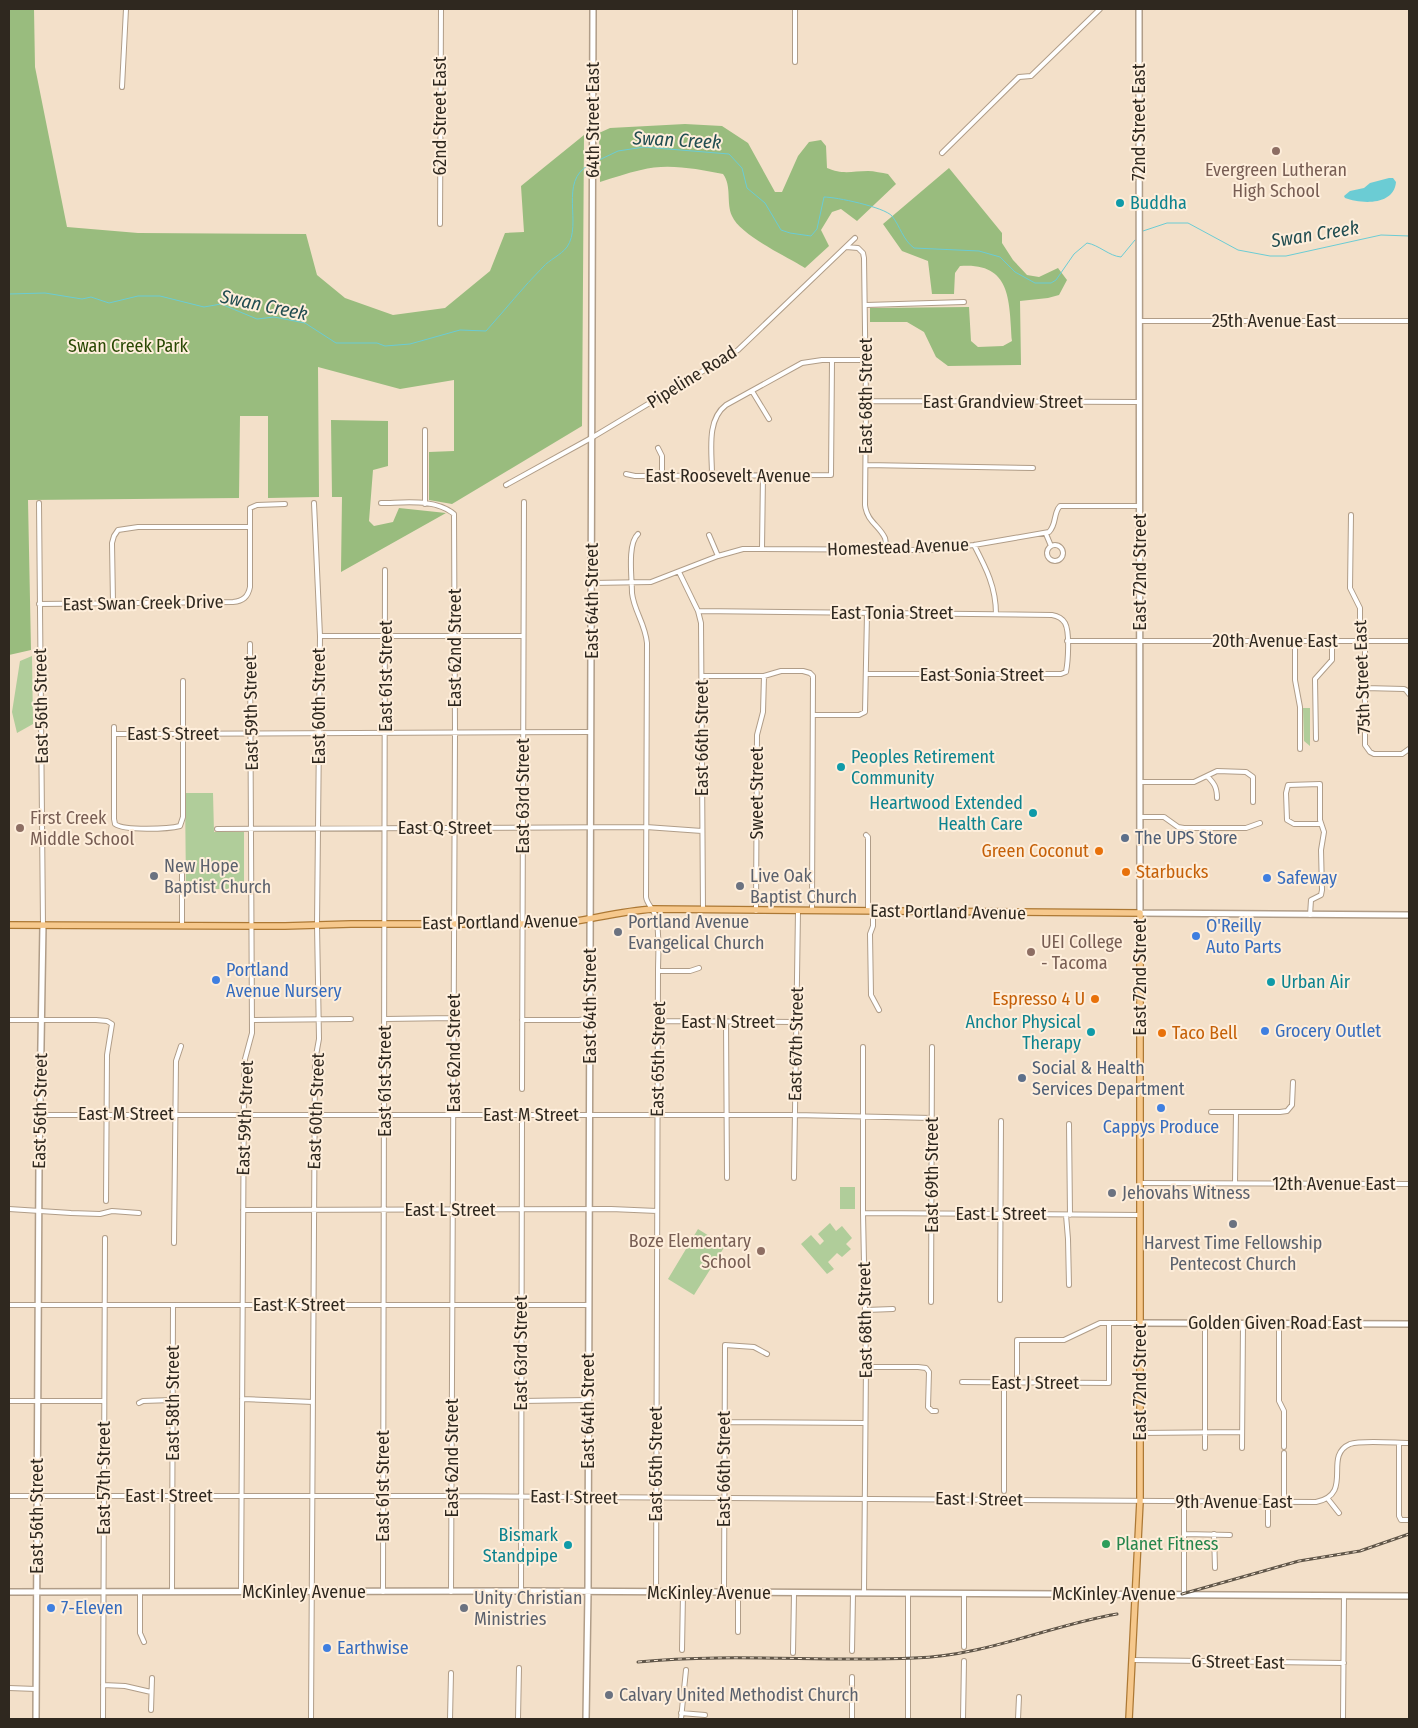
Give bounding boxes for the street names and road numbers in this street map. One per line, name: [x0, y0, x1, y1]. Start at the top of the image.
street label: 62nd Street East: [429, 56, 451, 176]
street label: 64th Street East: [582, 62, 604, 178]
street label: 72nd Street East: [1128, 63, 1150, 181]
street label: 25th Avenue East: [1212, 310, 1336, 332]
street label: East 68th Street: [855, 338, 877, 454]
street label: Pipeline Road: [643, 341, 741, 413]
street label: East Grandview Street: [923, 391, 1083, 413]
street label: East Roosevelt Avenue: [645, 465, 811, 487]
street label: East 72nd Street: [1129, 513, 1151, 631]
street label: Homestead Avenue: [827, 534, 969, 560]
street label: East 64th Street: [581, 543, 603, 659]
street label: East 62nd Street: [444, 588, 466, 708]
street label: East Swan Creek Drive: [62, 591, 224, 615]
street label: East Tonia Street: [831, 602, 954, 624]
street label: East 61st Street: [375, 620, 397, 732]
street label: 75th Street East: [1349, 620, 1375, 734]
street label: 20th Avenue East: [1212, 630, 1338, 652]
street label: East 60th Street: [308, 647, 330, 764]
street label: East 56th Street: [29, 648, 53, 764]
street label: East 59th Street: [239, 655, 263, 771]
street label: East Sonia Street: [920, 664, 1044, 686]
street label: East 66th Street: [691, 680, 713, 796]
street label: East S Street: [127, 723, 219, 745]
street label: East 63rd Street: [512, 738, 534, 854]
street label: Sweet Street: [746, 746, 768, 839]
street label: East Q Street: [398, 817, 492, 839]
street label: East Portland Avenue: [870, 900, 1026, 924]
street label: East Portland Avenue: [422, 910, 578, 934]
street label: East 72nd Street: [1129, 918, 1151, 1036]
street label: East 64th Street: [579, 948, 601, 1064]
street label: East 67th Street: [784, 986, 808, 1101]
street label: East 62nd Street: [443, 993, 465, 1113]
street label: East 65th Street: [646, 1001, 670, 1117]
street label: East N Street: [681, 1011, 775, 1033]
street label: East 61st Street: [374, 1025, 396, 1137]
street label: East 60th Street: [303, 1052, 329, 1170]
street label: East 56th Street: [28, 1053, 52, 1169]
street label: East 59th Street: [232, 1060, 258, 1176]
street label: East M Street: [78, 1103, 174, 1125]
street label: East M Street: [483, 1104, 579, 1126]
street label: East 69th Street: [921, 1117, 943, 1233]
street label: 12th Avenue East: [1272, 1173, 1396, 1195]
street label: East L Street: [404, 1199, 496, 1221]
street label: East L Street: [955, 1203, 1047, 1225]
street label: East 68th Street: [853, 1261, 877, 1378]
street label: East K Street: [253, 1294, 345, 1316]
street label: East 63rd Street: [510, 1295, 532, 1411]
street label: Golden Given Road East: [1188, 1312, 1362, 1334]
street label: East 72nd Street: [1129, 1323, 1151, 1441]
street label: East 58th Street: [162, 1345, 184, 1461]
street label: East 64th Street: [577, 1353, 599, 1469]
street label: East J Street: [991, 1372, 1079, 1394]
street label: East 62nd Street: [441, 1398, 463, 1518]
street label: East 65th Street: [645, 1406, 667, 1522]
street label: East 66th Street: [713, 1411, 735, 1527]
street label: East 57th Street: [93, 1421, 115, 1535]
street label: East 61st Street: [372, 1430, 394, 1542]
street label: East 56th Street: [26, 1458, 48, 1574]
street label: East I Street: [125, 1485, 213, 1507]
street label: East I Street: [530, 1485, 618, 1509]
street label: East I Street: [935, 1487, 1023, 1511]
street label: 9th Avenue East: [1175, 1491, 1293, 1513]
street label: McKinley Avenue: [242, 1581, 366, 1603]
street label: McKinley Avenue: [647, 1582, 771, 1604]
street label: McKinley Avenue: [1052, 1583, 1176, 1605]
street label: G Street East: [1191, 1650, 1285, 1674]

